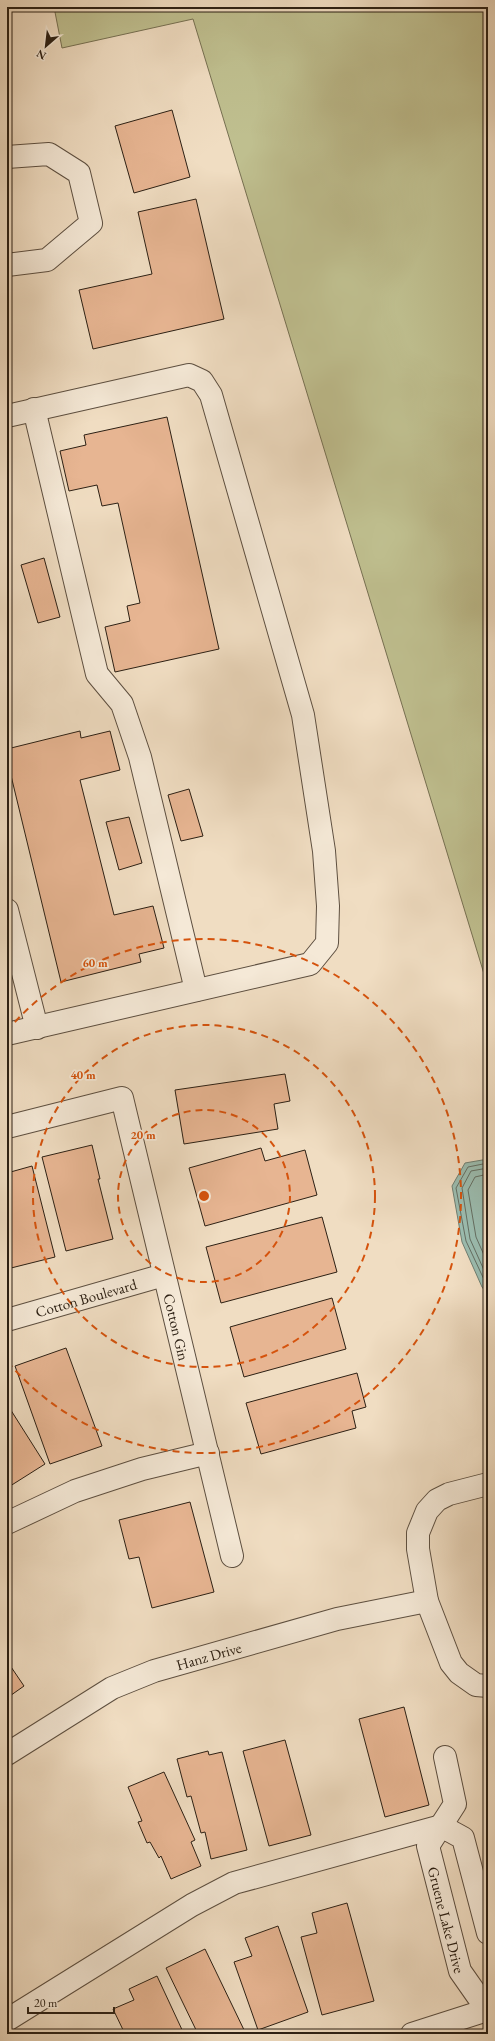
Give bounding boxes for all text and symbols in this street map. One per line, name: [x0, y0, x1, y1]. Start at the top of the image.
north arrow: [26, 26, 66, 66]
text: N: [34, 47, 49, 63]
text: 60 m: [82, 955, 108, 971]
text: 40 m: [70, 1067, 96, 1083]
text: 20 m: [130, 1127, 156, 1143]
centre of rings: [197, 1189, 211, 1203]
street label: Cotton Boulevard: [33, 1274, 139, 1321]
street label: Cotton Gin: [160, 1291, 194, 1362]
street label: Hanz Drive: [174, 1637, 243, 1674]
street label: Gruene Lake Drive: [424, 1864, 470, 1975]
scale bar: [28, 1989, 114, 2015]
text: 20 m: [34, 1995, 58, 2011]

